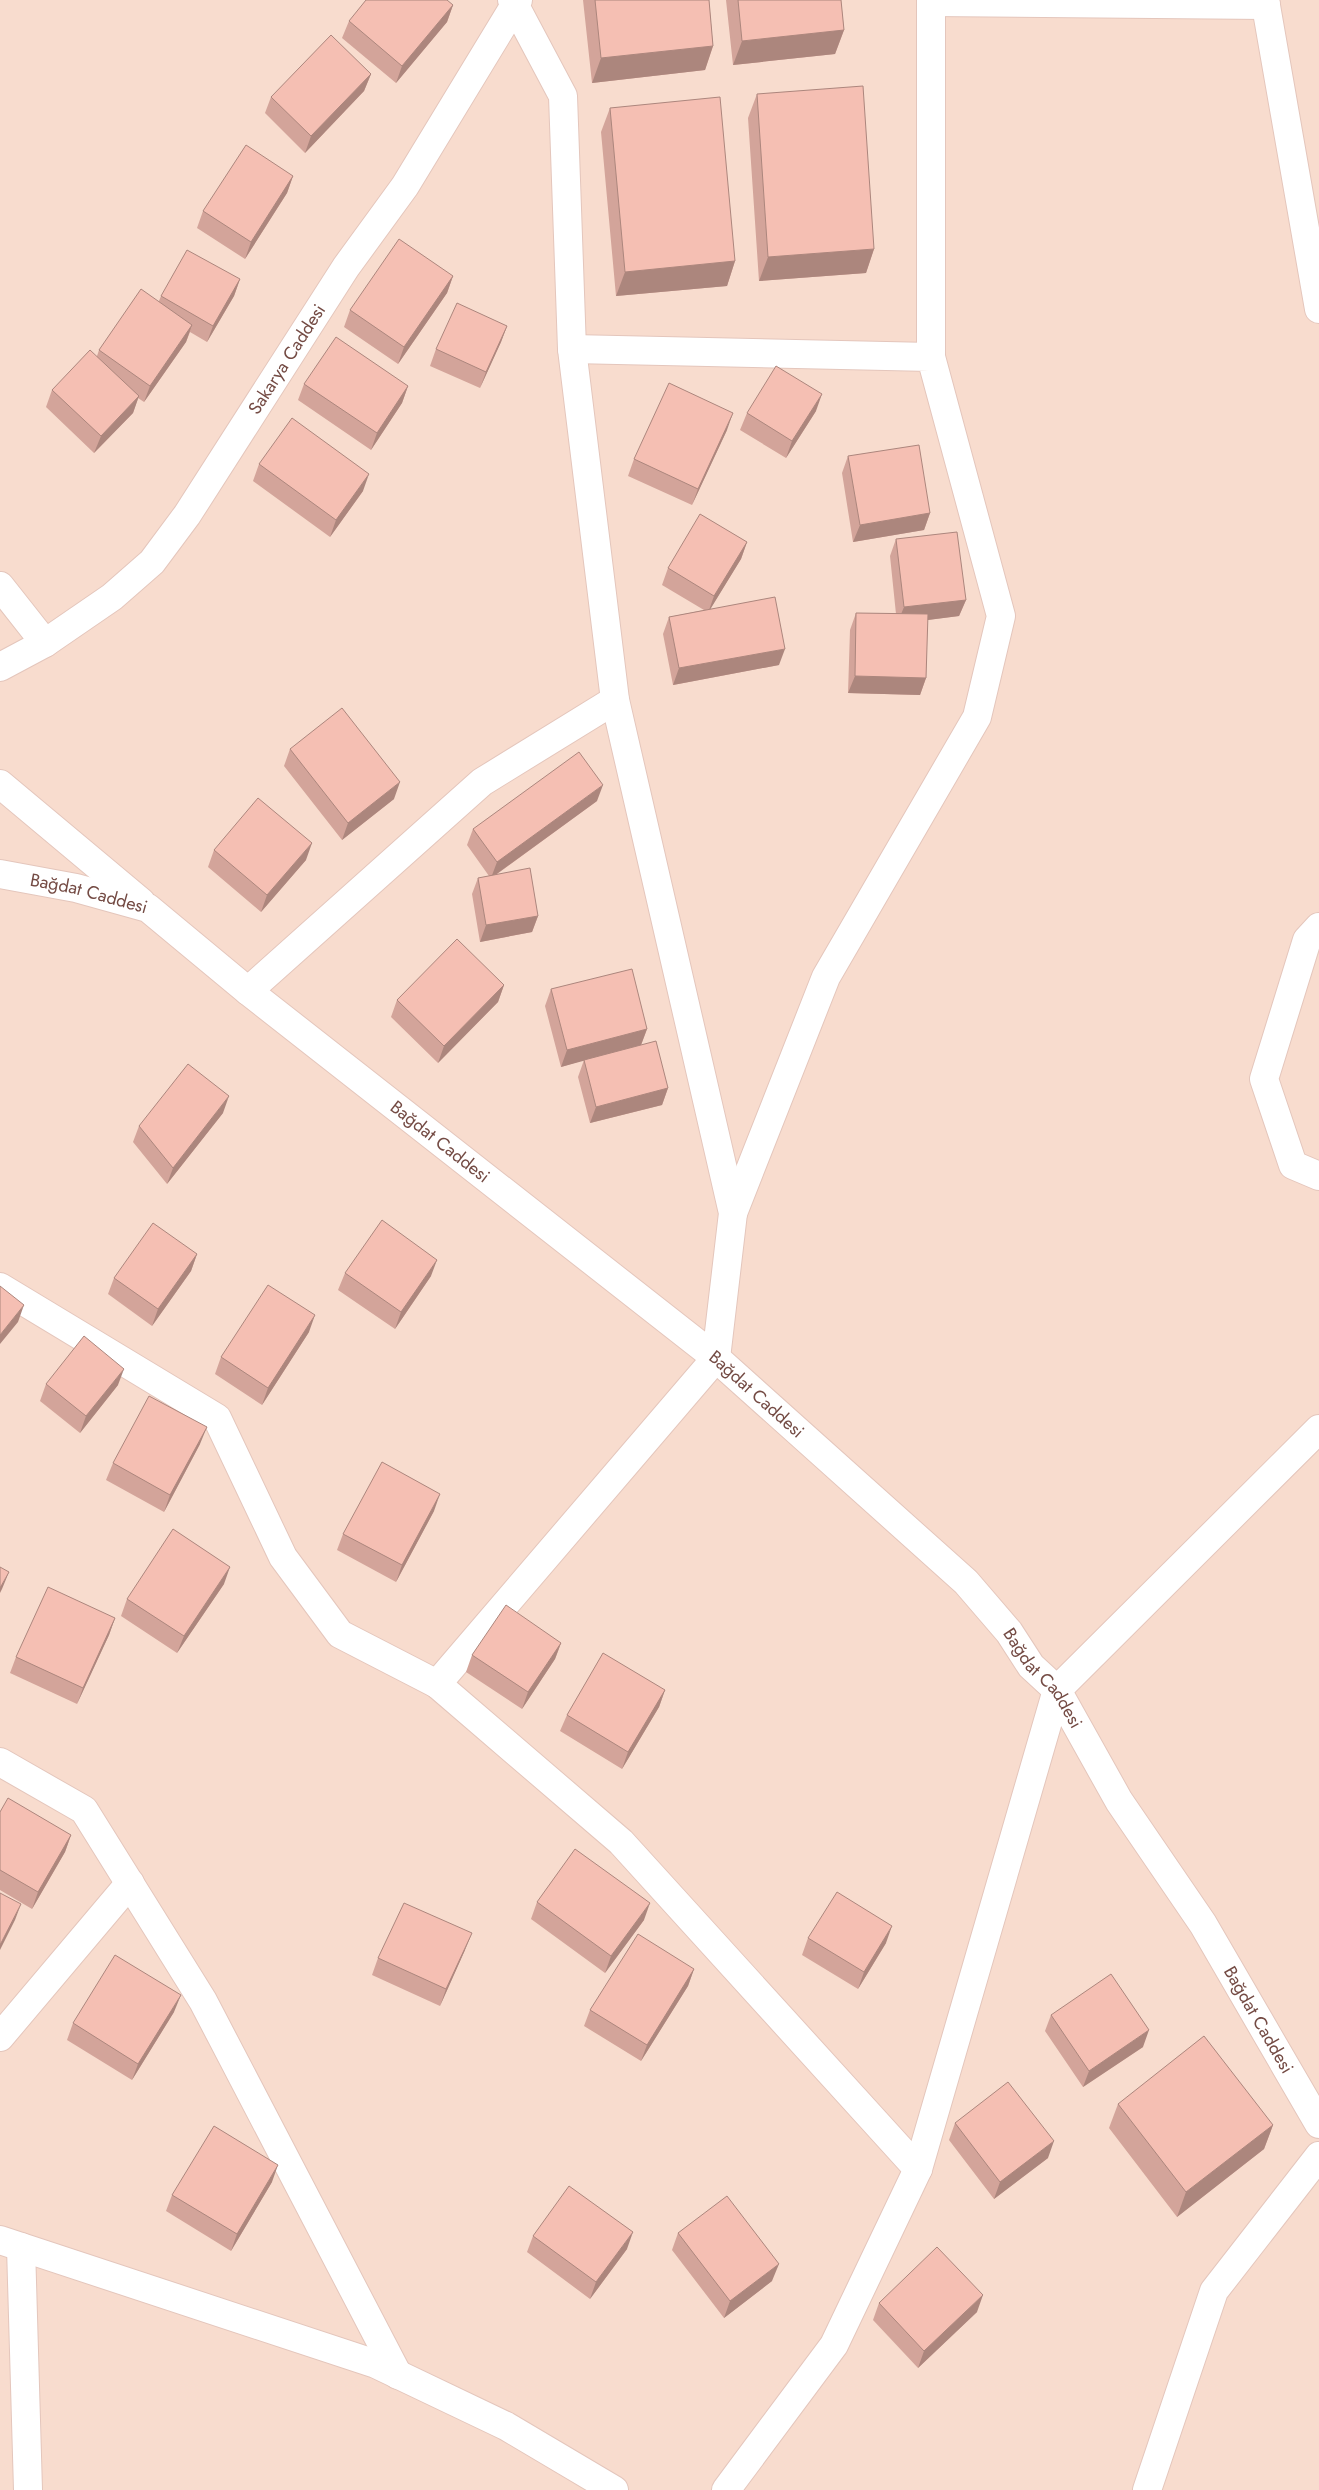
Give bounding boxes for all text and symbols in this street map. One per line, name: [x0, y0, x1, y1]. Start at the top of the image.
street label: Sakarya Caddesi: [242, 299, 332, 420]
street label: Bağdat Caddesi: [28, 867, 151, 920]
street label: Bağdat Caddesi: [385, 1094, 495, 1189]
street label: Bağdat Caddesi: [703, 1344, 810, 1444]
street label: Bağdat Caddesi: [997, 1623, 1089, 1733]
street label: Bağdat Caddesi: [1217, 1961, 1300, 2078]

